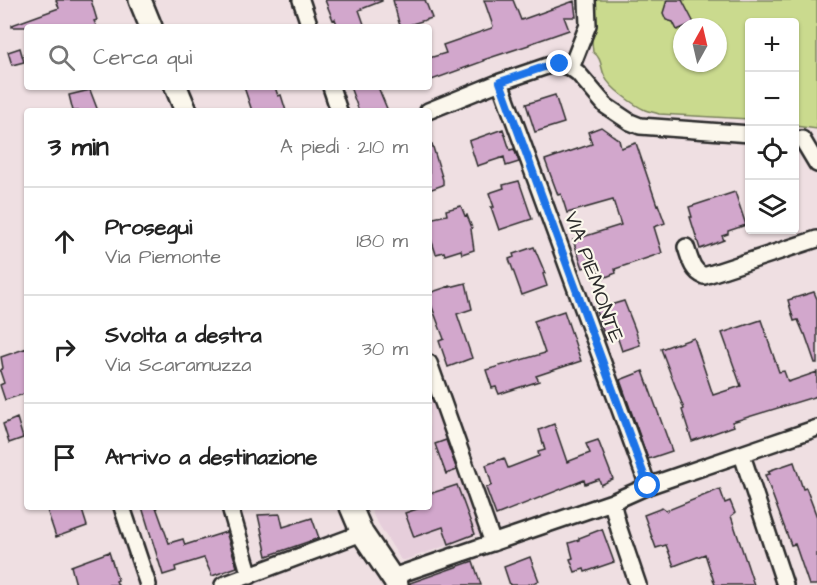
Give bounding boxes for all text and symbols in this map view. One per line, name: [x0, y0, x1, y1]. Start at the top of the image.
north arrow: [673, 18, 727, 72]
map controls: [745, 18, 799, 234]
button: +: [745, 18, 799, 72]
search box: [24, 24, 432, 90]
icon: search: [45, 41, 78, 74]
text: Cerca qui: [93, 42, 192, 73]
route end: [546, 50, 572, 76]
button: −: [745, 72, 799, 126]
button: locate: [745, 126, 799, 180]
text: 3 min: [48, 129, 109, 165]
text: A piedi · 210 m: [280, 133, 408, 161]
button: layers: [745, 180, 799, 234]
street label: VIA PIEMONTE: [557, 208, 631, 347]
text: Prosegui: [105, 212, 192, 243]
icon: ahead: [48, 225, 81, 258]
text: 180 m: [356, 227, 408, 255]
text: Via Piemonte: [105, 243, 221, 271]
text: Svolta a destra: [105, 320, 262, 351]
icon: right: [48, 333, 81, 366]
text: 30 m: [362, 335, 408, 363]
text: Via Scaramuzza: [105, 351, 251, 379]
icon: arrive: [48, 441, 81, 474]
text: Arrivo a destinazione: [105, 442, 317, 473]
route start: [634, 472, 660, 498]

